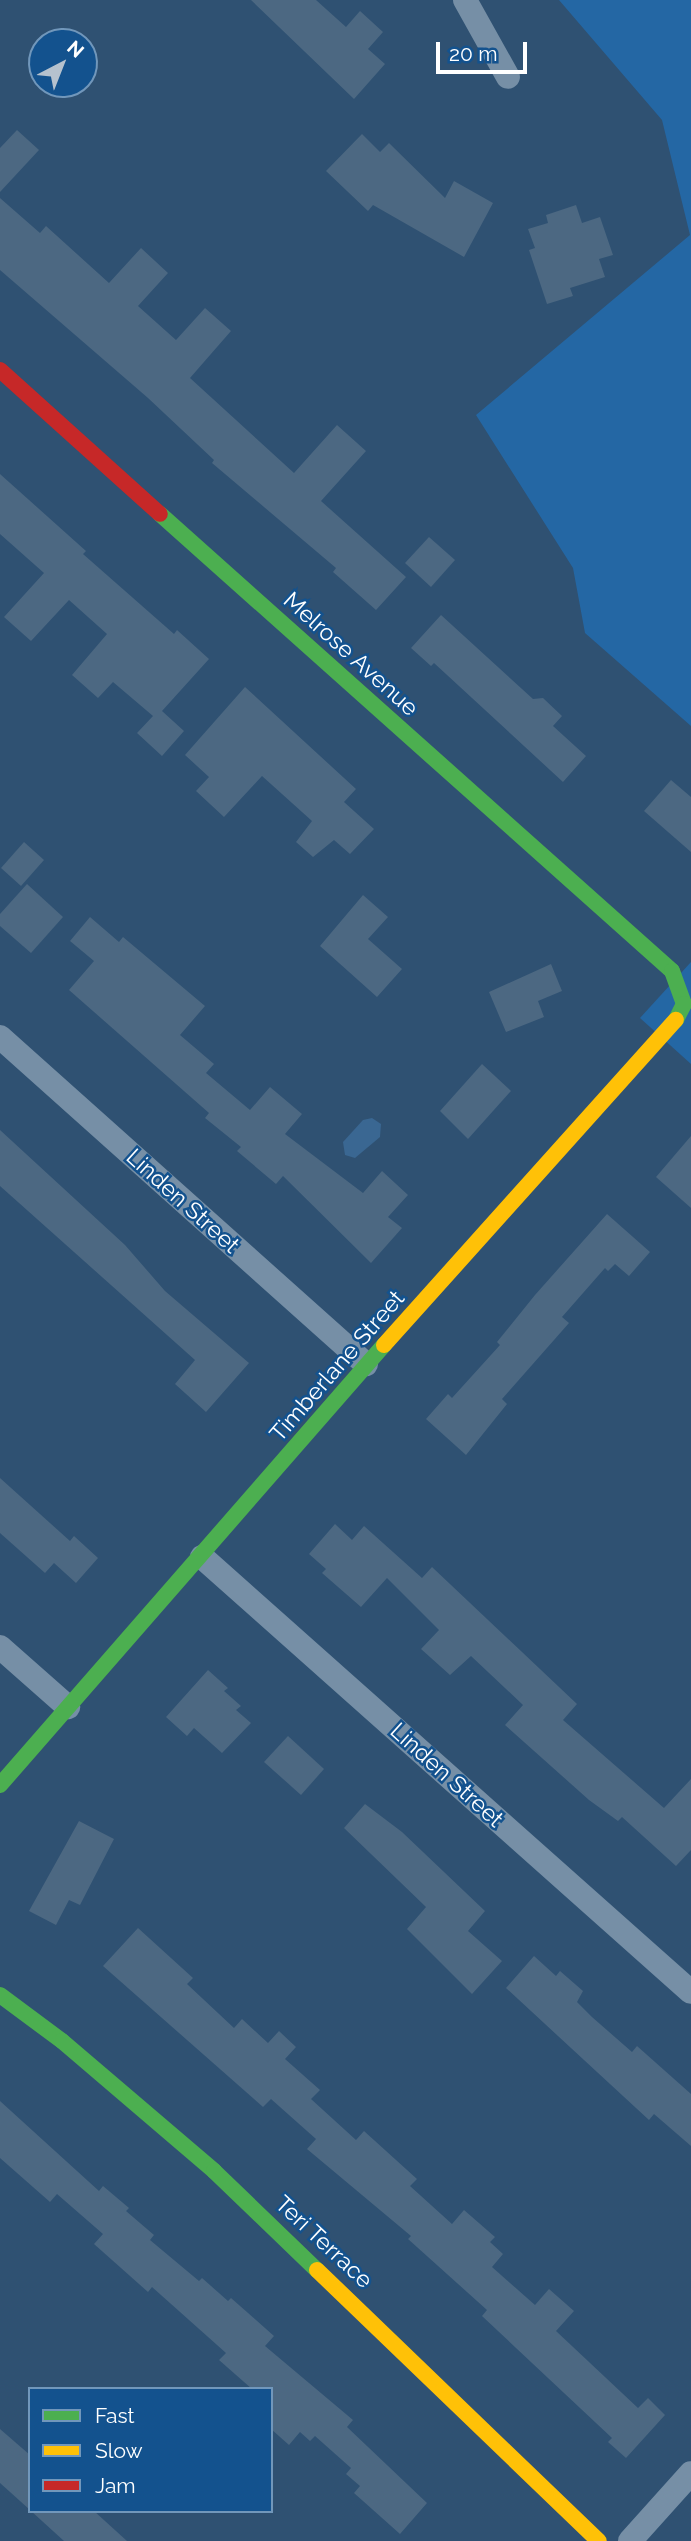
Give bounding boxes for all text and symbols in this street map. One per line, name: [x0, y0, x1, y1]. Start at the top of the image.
north arrow: [28, 28, 98, 98]
scale bar: [439, 28, 530, 72]
text: N: [63, 36, 88, 62]
text: 20 m: [449, 41, 497, 66]
street label: Melrose Avenue: [278, 586, 424, 722]
street label: Linden Street: [121, 1143, 245, 1259]
street label: Timberlane Street: [264, 1285, 410, 1447]
street label: Linden Street: [385, 1717, 509, 1833]
street label: Teri Terrace: [269, 2190, 379, 2294]
legend: [28, 2387, 273, 2513]
text: Fast: [95, 2403, 135, 2428]
text: Slow: [95, 2438, 143, 2463]
text: Jam: [95, 2473, 136, 2498]

